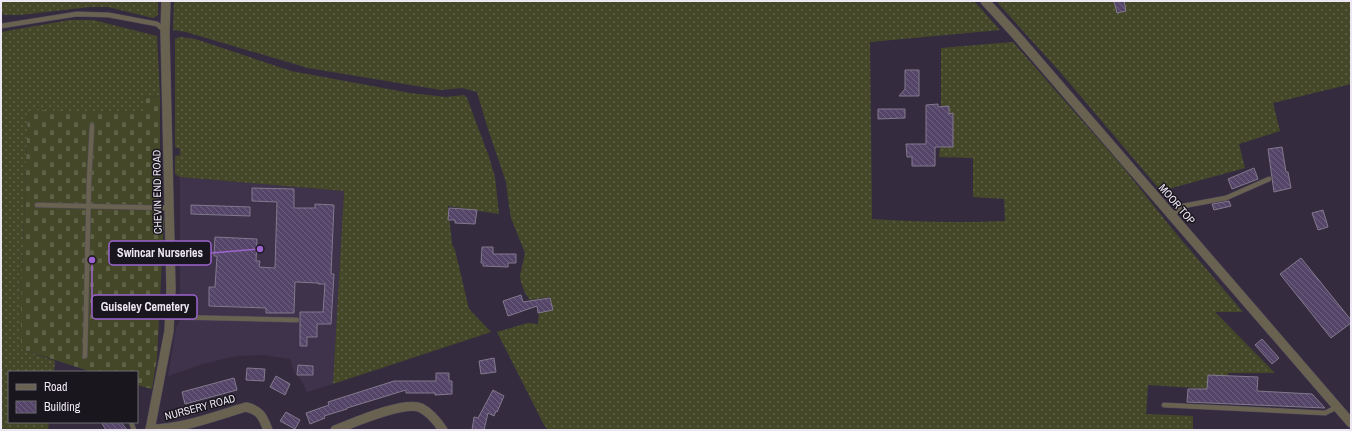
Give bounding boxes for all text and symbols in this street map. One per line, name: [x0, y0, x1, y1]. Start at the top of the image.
street label: CHEVIN END ROAD: [149, 150, 165, 234]
street label: MOOR TOP: [1156, 181, 1198, 227]
callout: Swincar Nurseries: [109, 241, 211, 265]
text: Swincar Nurseries: [117, 245, 203, 261]
callout: Guiseley Cemetery: [92, 295, 197, 319]
text: Guiseley Cemetery: [101, 299, 190, 315]
legend: [8, 371, 138, 423]
text: Road: [44, 379, 68, 395]
street label: NURSERY ROAD: [163, 391, 237, 423]
text: Building: [44, 399, 81, 415]

